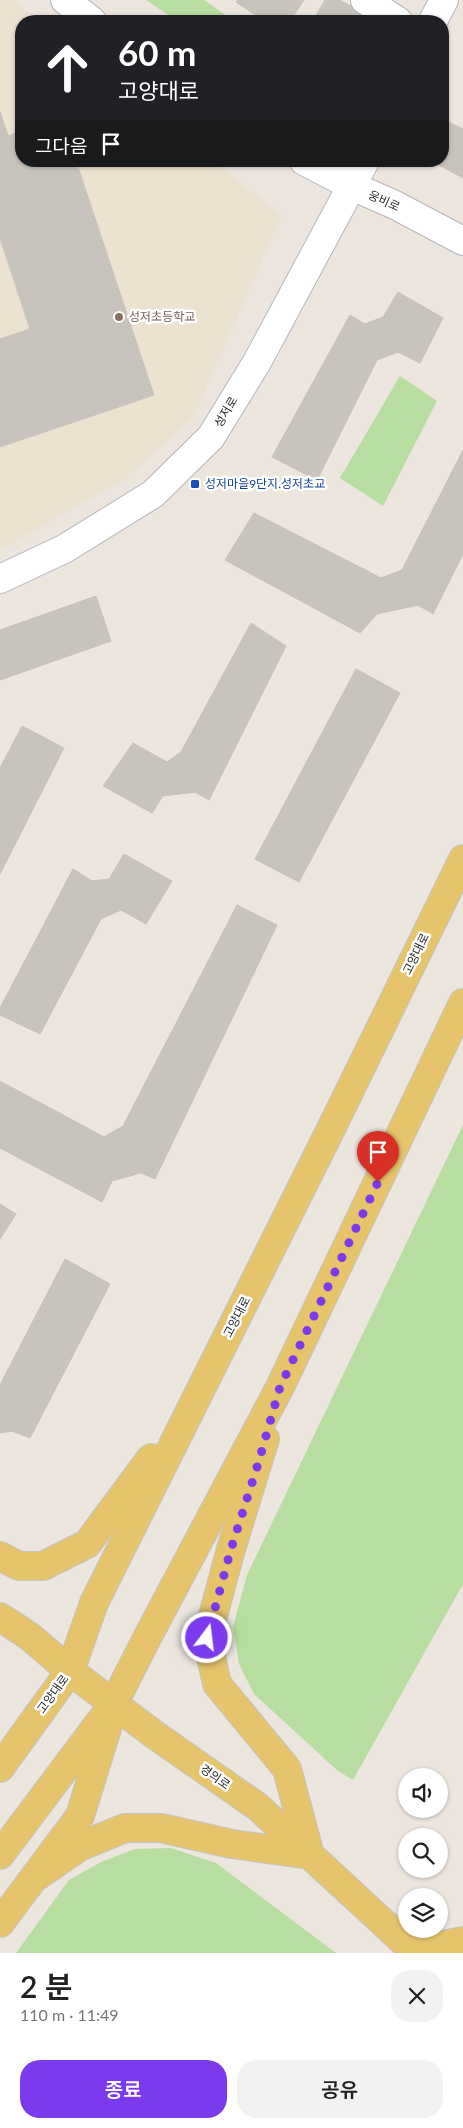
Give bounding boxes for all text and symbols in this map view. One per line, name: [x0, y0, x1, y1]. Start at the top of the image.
text: 60 m: [118, 31, 196, 73]
icon: ahead: [35, 35, 100, 100]
text: 고양대로: [118, 77, 199, 104]
icon: arrive: [97, 130, 125, 158]
text: 그다음: [35, 134, 87, 157]
street label: 웅비로: [366, 187, 402, 214]
place label: 성저초등학교: [129, 309, 195, 324]
marker: 성저초등학교: [113, 311, 125, 323]
street label: 성저로: [211, 394, 241, 430]
place label: 성저마을9단지.성저초교: [205, 476, 325, 491]
marker: 성저마을9단지.성저초교: [189, 478, 201, 490]
street label: 고양대로: [399, 931, 432, 977]
pin: [357, 1131, 399, 1182]
icon: arrive: [364, 1138, 392, 1166]
street label: 고양대로: [220, 1294, 253, 1340]
position arrow: [180, 1611, 232, 1663]
street label: 고양대로: [34, 1671, 72, 1716]
street label: 경의로: [197, 1761, 233, 1792]
map controls: [398, 1768, 448, 1938]
button: sound: [398, 1768, 448, 1818]
button: search: [398, 1828, 448, 1878]
button: layers: [398, 1888, 448, 1938]
text: 2 분: [20, 1968, 72, 2004]
button: close: [391, 1970, 443, 2022]
text: 110 m · 11:49: [20, 2005, 119, 2024]
button: 종료: [20, 2060, 227, 2118]
button: 공유: [237, 2060, 443, 2118]

